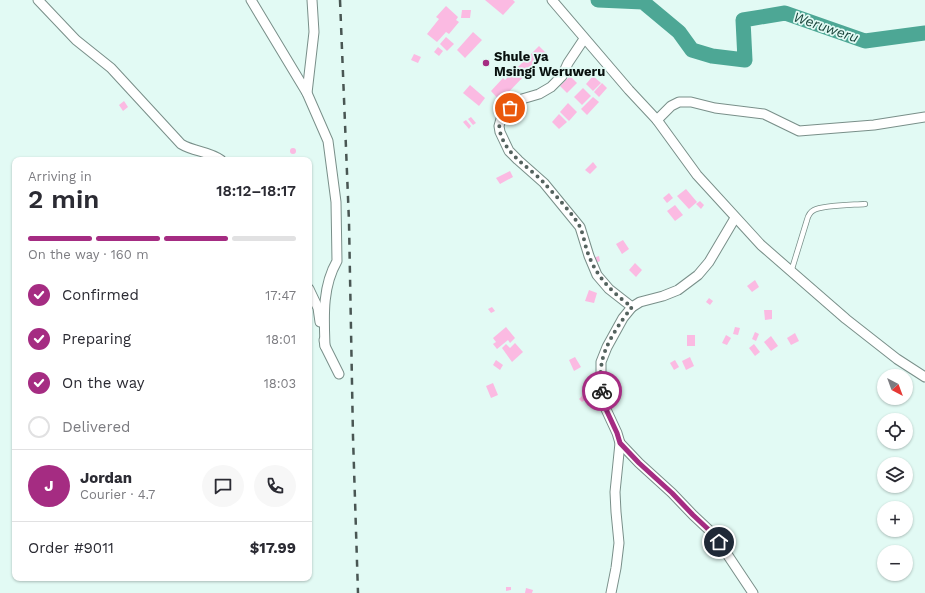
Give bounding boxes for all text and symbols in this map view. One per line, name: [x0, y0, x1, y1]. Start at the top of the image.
water label: Weruweru: [791, 8, 861, 46]
place label: Shule ya Msingi Weruweru: [494, 49, 605, 79]
marker: Shule ya Msingi Weruweru: [481, 58, 491, 68]
pin: [493, 91, 527, 125]
icon: bag: [499, 97, 521, 119]
text: Arriving in: [28, 169, 92, 184]
text: 18:12–18:17: [216, 182, 296, 200]
text: 2 min: [28, 184, 99, 214]
text: On the way · 160 m: [28, 247, 149, 262]
icon: check: [28, 284, 50, 306]
text: Confirmed: [62, 286, 139, 304]
text: 17:47: [265, 288, 296, 303]
icon: check: [28, 328, 50, 350]
text: Preparing: [62, 330, 131, 348]
text: 18:01: [266, 332, 296, 347]
north arrow: [877, 369, 913, 405]
map controls: [877, 369, 913, 581]
courier: [582, 371, 622, 411]
icon: check: [28, 372, 50, 394]
text: On the way: [62, 374, 144, 392]
text: 18:03: [264, 376, 296, 391]
icon: bike: [591, 380, 613, 402]
button: locate: [877, 413, 913, 449]
text: Delivered: [62, 418, 130, 436]
button: layers: [877, 457, 913, 493]
button: chat: [202, 465, 244, 507]
button: phone: [254, 465, 296, 507]
text: Jordan: [80, 469, 132, 487]
text: J: [44, 477, 54, 495]
text: Courier · 4.7: [80, 487, 155, 502]
button: +: [877, 501, 913, 537]
pin: [702, 525, 736, 559]
icon: home: [708, 531, 730, 553]
text: Order #9011: [28, 539, 114, 557]
text: $17.99: [250, 539, 296, 557]
button: −: [877, 545, 913, 581]

